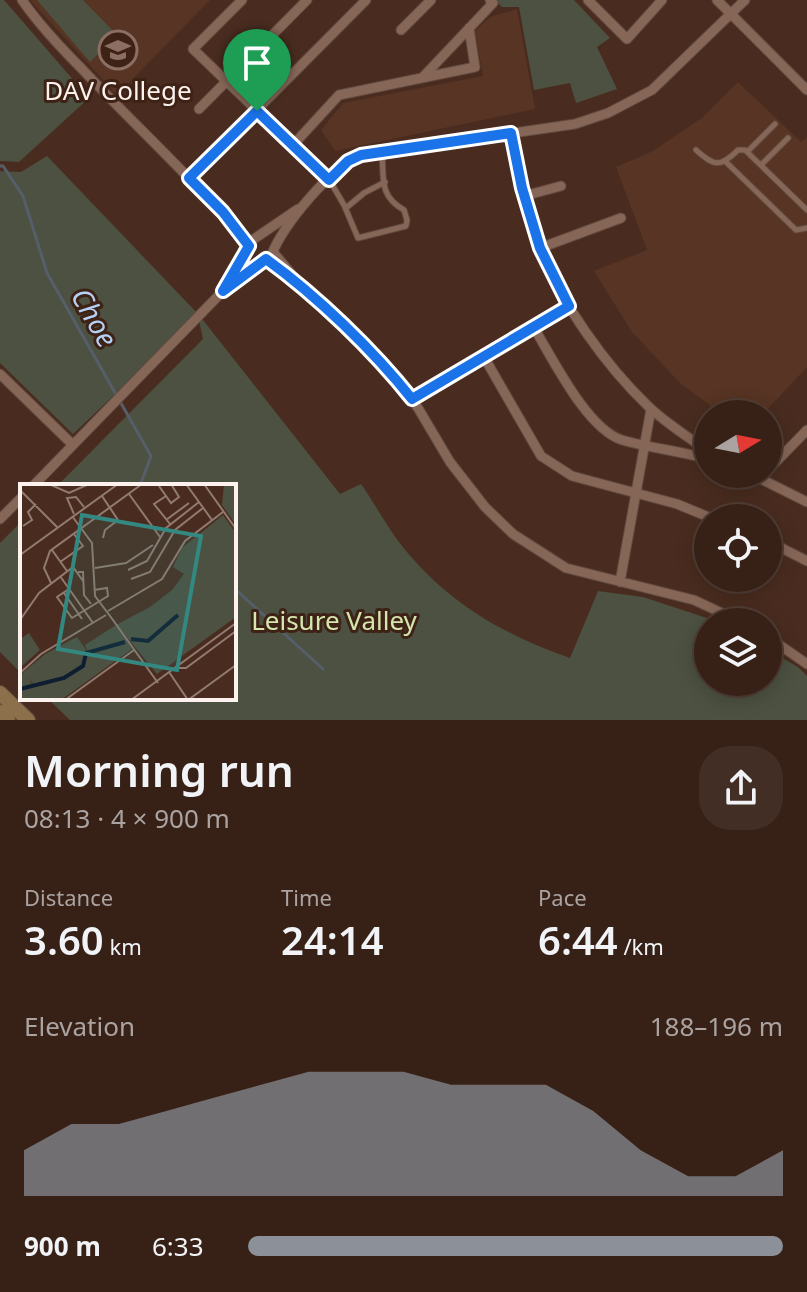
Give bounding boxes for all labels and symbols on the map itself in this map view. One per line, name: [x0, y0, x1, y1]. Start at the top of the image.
school or university icon: DAV College: [97, 29, 139, 71]
pin: [223, 29, 291, 111]
place label: DAV College: [44, 72, 192, 108]
water label: Choe: [63, 280, 127, 354]
north arrow: [694, 400, 782, 488]
inset map: [20, 484, 236, 700]
park label: Leisure Valley: [251, 602, 418, 638]

